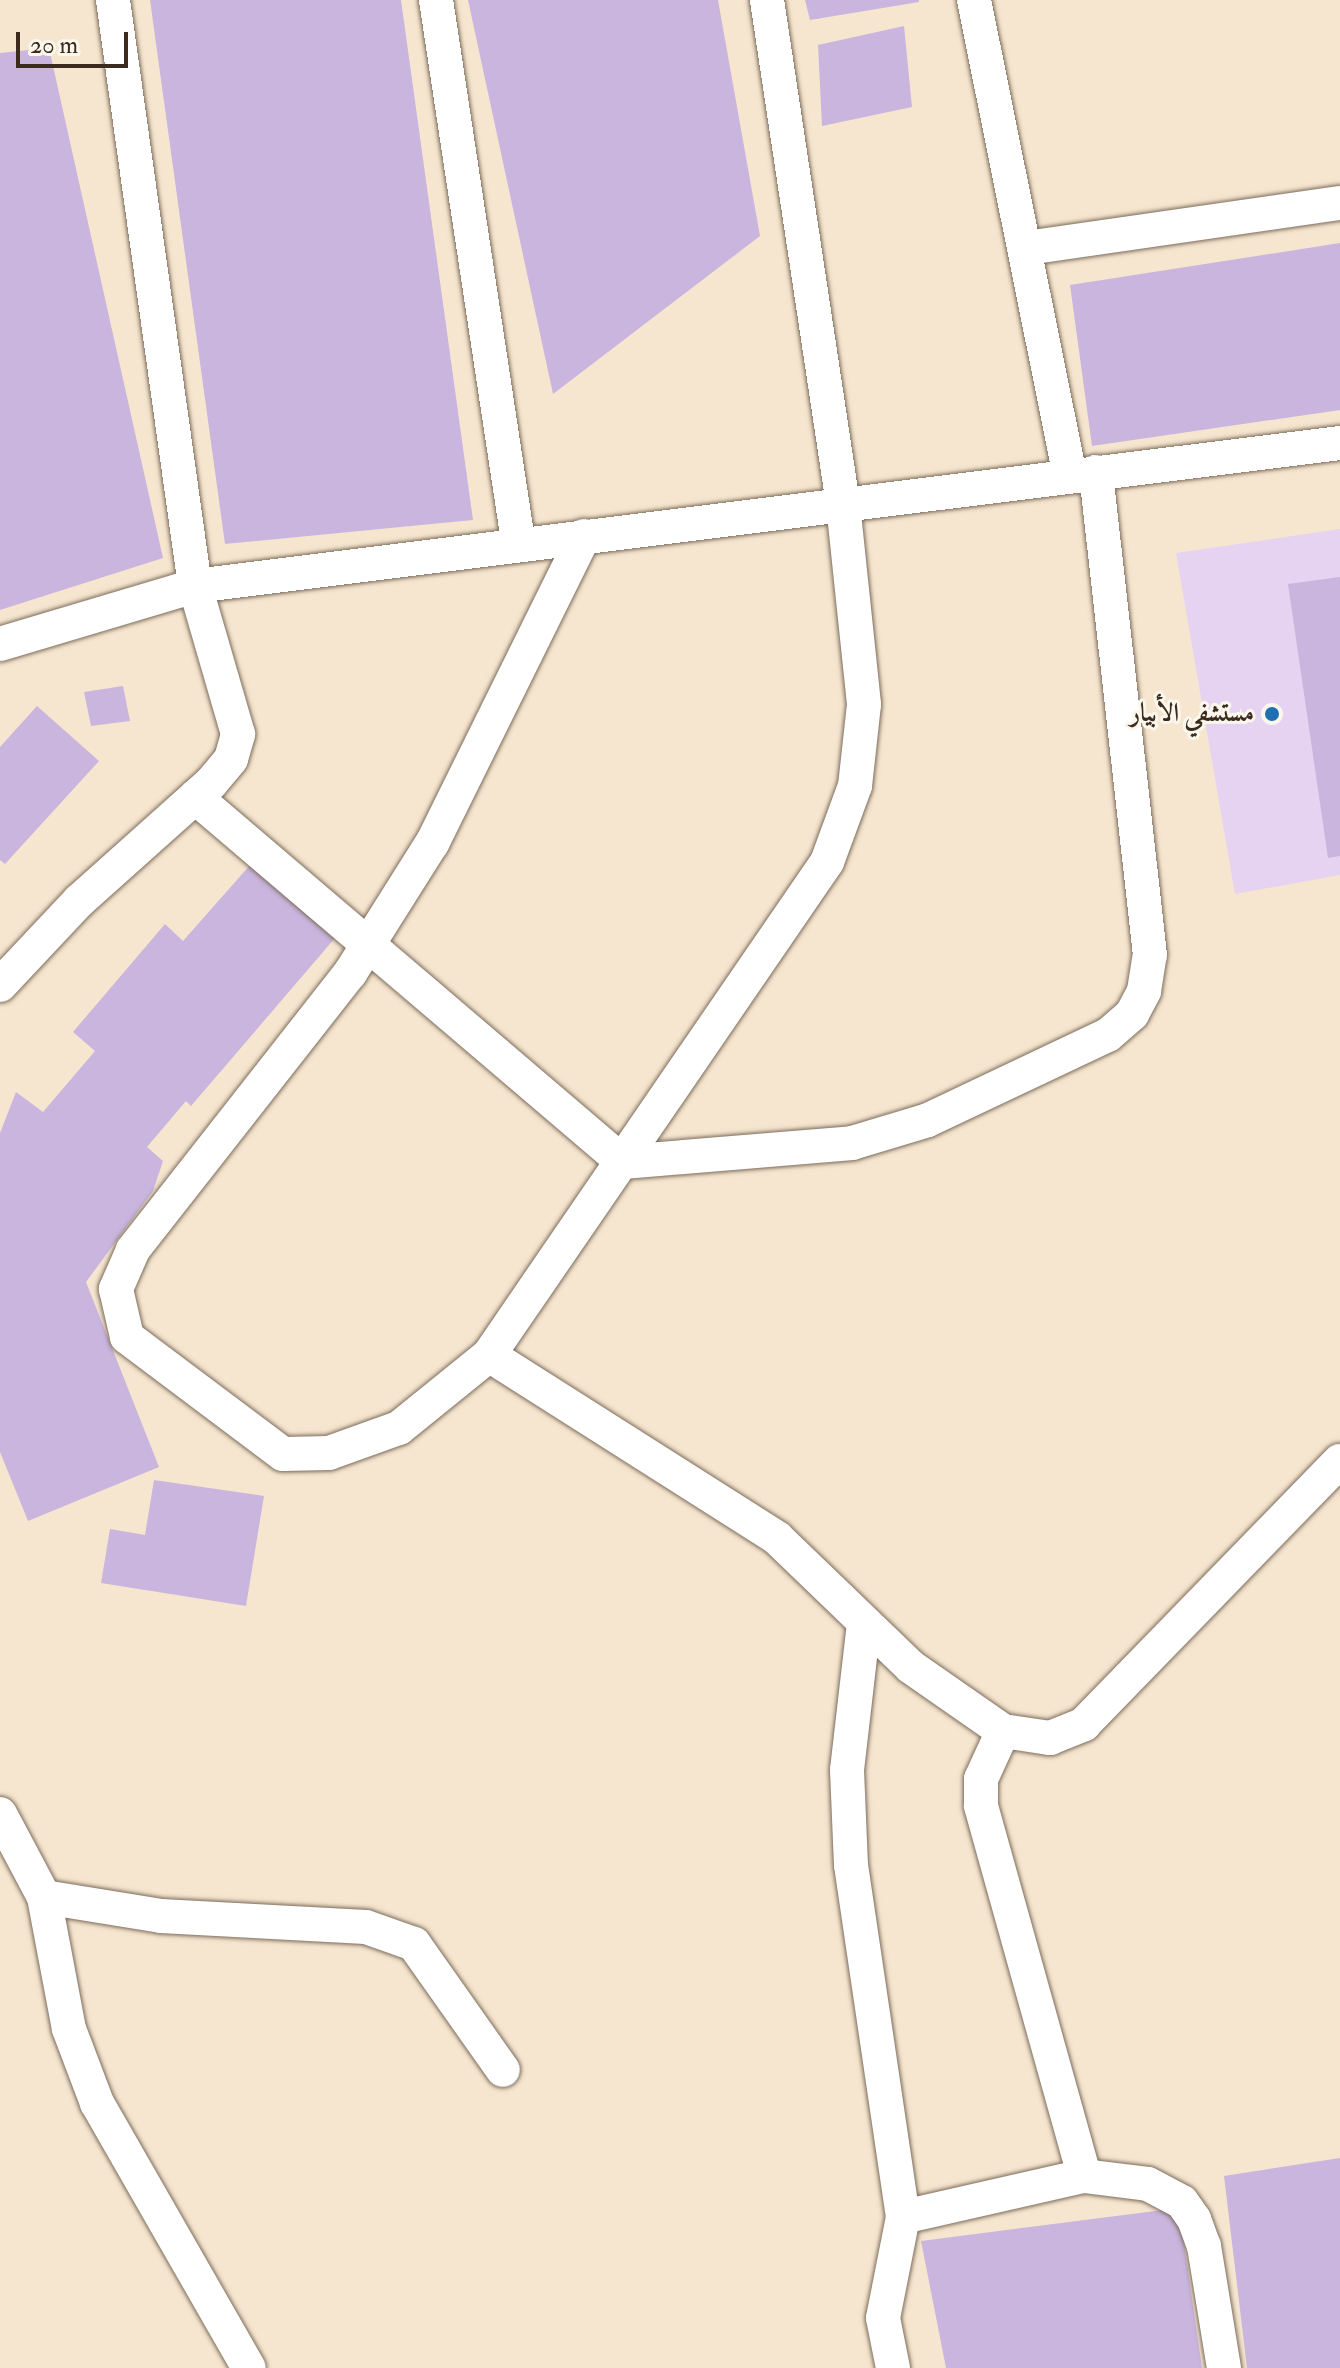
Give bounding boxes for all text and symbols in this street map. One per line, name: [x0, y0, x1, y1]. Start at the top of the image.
scale bar: [20, 16, 132, 66]
text: 20 m: [30, 30, 78, 61]
place label: مستشفي الأبيار: [1130, 698, 1254, 730]
marker: مستشفي الأبيار: [1261, 703, 1283, 725]

